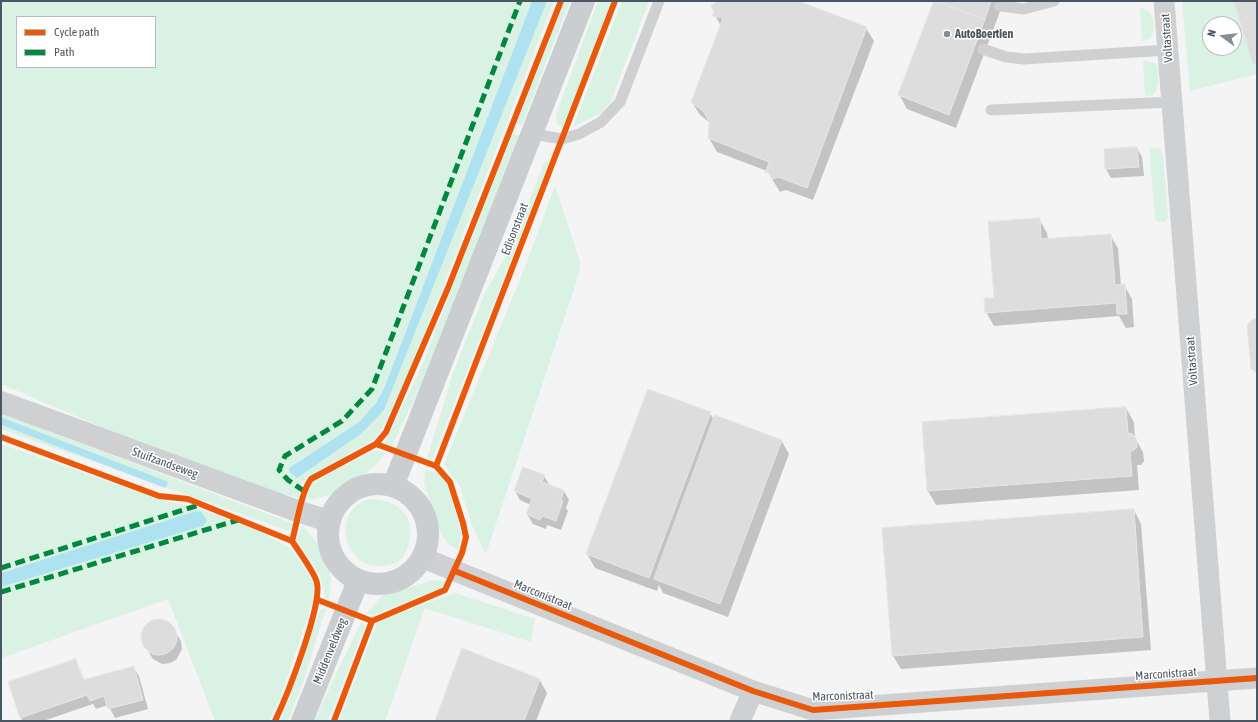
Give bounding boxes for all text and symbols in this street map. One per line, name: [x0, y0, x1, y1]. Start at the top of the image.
street label: Voltastraat: [1158, 13, 1176, 63]
legend: [16, 16, 156, 68]
north arrow: [1202, 16, 1242, 56]
text: Cycle path: [54, 25, 99, 39]
place label: AutoBoertien: [955, 27, 1013, 41]
text: N: [1205, 28, 1218, 38]
marker: AutoBoertien: [942, 29, 952, 39]
text: Path: [54, 45, 75, 59]
street label: Edisonstraat: [498, 201, 532, 257]
street label: Voltastraat: [1183, 336, 1201, 386]
street label: Stuifzandseweg: [130, 444, 200, 482]
street label: Marconistraat: [512, 577, 574, 613]
street label: Middenveldweg: [310, 616, 350, 686]
street label: Marconistraat: [1135, 665, 1197, 683]
street label: Marconistraat: [812, 688, 874, 704]

